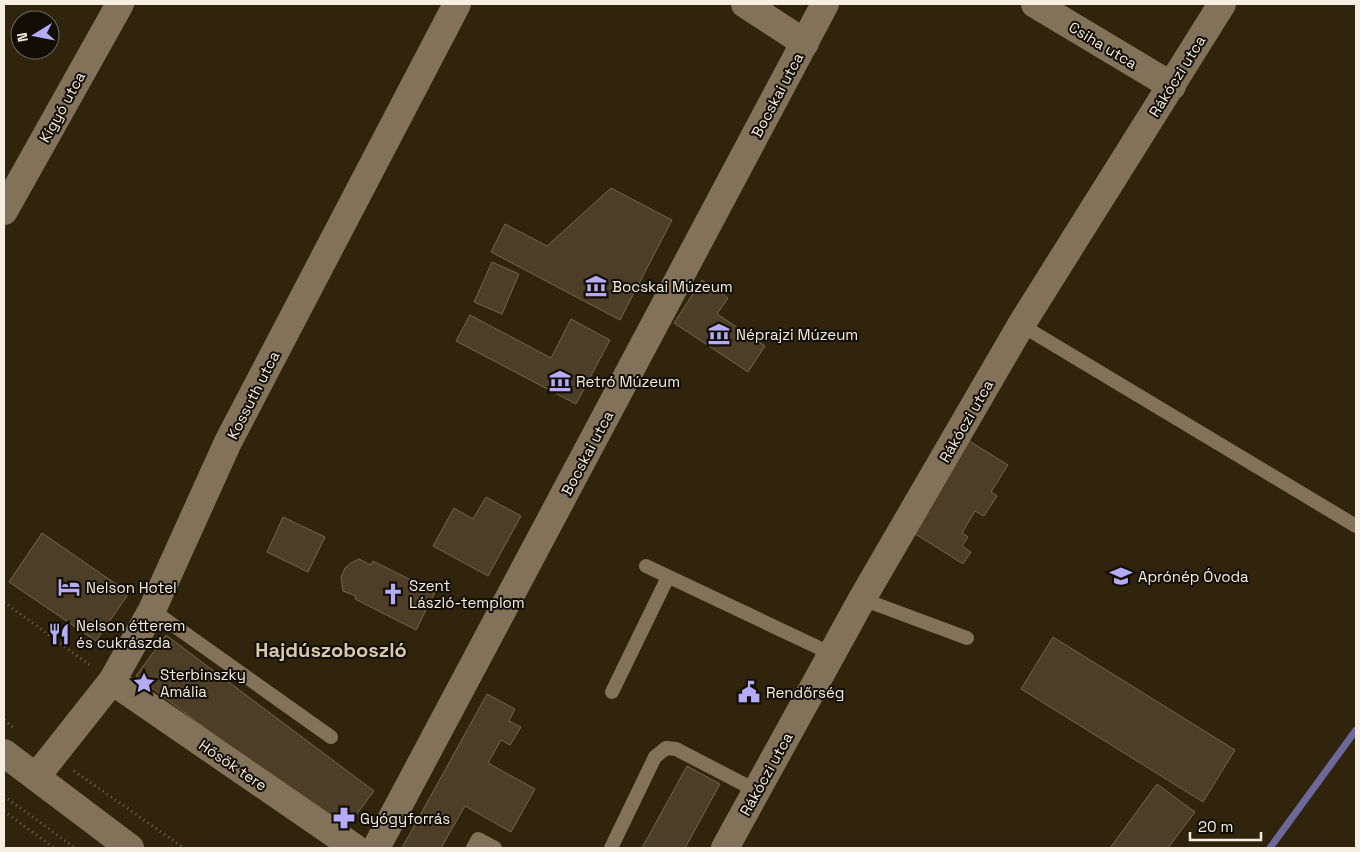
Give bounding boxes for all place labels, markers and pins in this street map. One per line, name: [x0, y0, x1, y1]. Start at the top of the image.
museum icon: Bocskai Múzeum: [583, 273, 609, 299]
place label: Bocskai Múzeum: [612, 277, 733, 296]
museum icon: Néprajzi Múzeum: [706, 321, 732, 347]
place label: Néprajzi Múzeum: [736, 325, 858, 344]
museum icon: Retró Múzeum: [547, 368, 573, 394]
place label: Retró Múzeum: [576, 372, 680, 391]
school or university icon: Aprónép Óvoda: [1108, 563, 1134, 589]
place label: Aprónép Óvoda: [1138, 567, 1249, 586]
hotel icon: Nelson Hotel: [56, 574, 82, 600]
place label: Szent László-templom: [409, 576, 525, 612]
place label: Nelson Hotel: [86, 578, 177, 597]
church icon: Szent László-templom: [380, 581, 406, 607]
place label: Nelson étterem és cukrászda: [76, 616, 185, 652]
restaurant icon: Nelson étterem és cukrászda: [46, 621, 72, 647]
place label: Sterbinszky Amália: [160, 665, 246, 701]
place icon: Sterbinszky Amália: [131, 670, 157, 696]
public building icon: Rendőrség: [736, 679, 762, 705]
place label: Rendőrség: [766, 683, 844, 702]
pharmacy icon: Gyógyforrás: [331, 805, 357, 831]
place label: Gyógyforrás: [360, 809, 450, 828]

